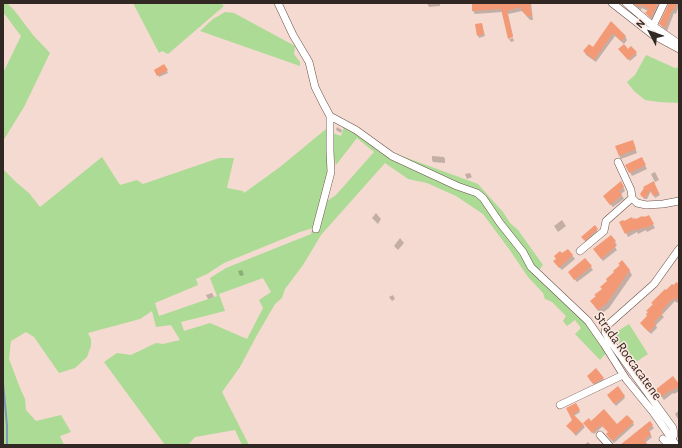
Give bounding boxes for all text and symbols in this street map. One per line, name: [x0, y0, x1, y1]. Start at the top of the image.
north arrow: [630, 12, 670, 52]
text: N: [634, 17, 647, 30]
street label: Strada Roccacatene: [590, 308, 666, 404]

